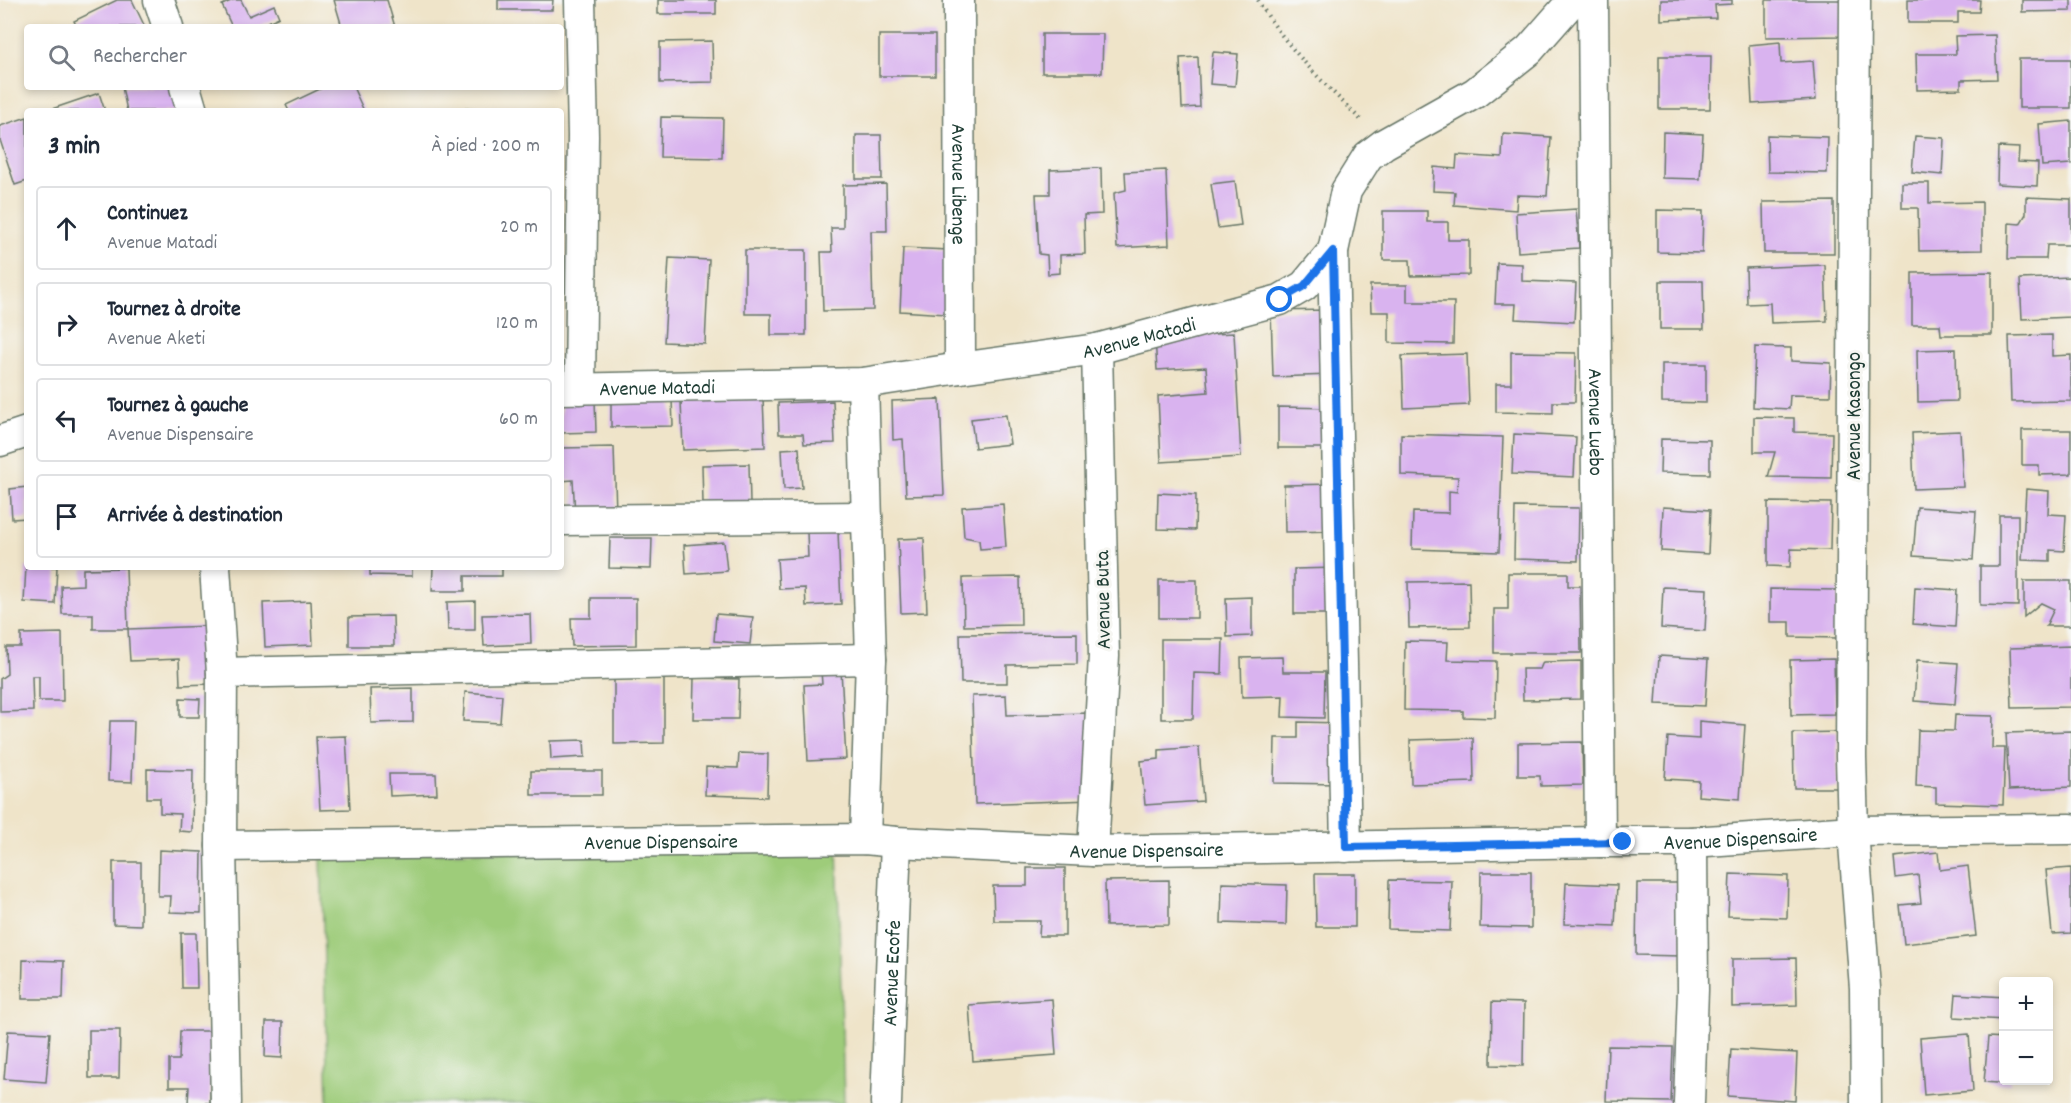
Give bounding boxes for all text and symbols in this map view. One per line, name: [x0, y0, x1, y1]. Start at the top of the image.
search box: [24, 24, 564, 90]
icon: search: [45, 41, 78, 74]
text: Rechercher: [93, 42, 187, 73]
street label: Avenue Libenge: [941, 123, 972, 245]
text: 3 min: [48, 129, 100, 166]
text: À pied · 200 m: [431, 133, 540, 161]
text: Continuez: [107, 199, 188, 230]
icon: ahead: [50, 212, 83, 245]
text: 20 m: [500, 214, 538, 242]
text: Avenue Matadi: [107, 230, 217, 258]
route start: [1266, 286, 1292, 312]
text: Tournez à droite: [107, 295, 241, 326]
icon: right: [50, 308, 83, 341]
text: 120 m: [496, 310, 538, 338]
street label: Avenue Matadi: [1081, 311, 1200, 369]
text: Avenue Aketi: [107, 326, 205, 354]
street label: Avenue Kasongo: [1841, 352, 1871, 480]
street label: Avenue Luebo: [1578, 368, 1609, 476]
street label: Avenue Matadi: [599, 374, 715, 406]
text: Tournez à gauche: [107, 391, 249, 422]
icon: left: [50, 404, 83, 437]
text: 60 m: [499, 406, 538, 434]
text: Avenue Dispensaire: [107, 422, 254, 450]
icon: arrive: [50, 500, 83, 533]
text: Arrivée à destination: [107, 501, 283, 532]
street label: Avenue Buta: [1089, 549, 1121, 650]
street label: Avenue Dispensaire: [1663, 821, 1819, 860]
street label: Avenue Dispensaire: [584, 828, 738, 860]
route end: [1609, 828, 1635, 854]
street label: Avenue Dispensaire: [1069, 837, 1224, 869]
street label: Avenue Ecofe: [877, 920, 911, 1027]
map controls: [1999, 977, 2053, 1085]
button: +: [1999, 977, 2053, 1031]
button: −: [1999, 1031, 2053, 1085]

